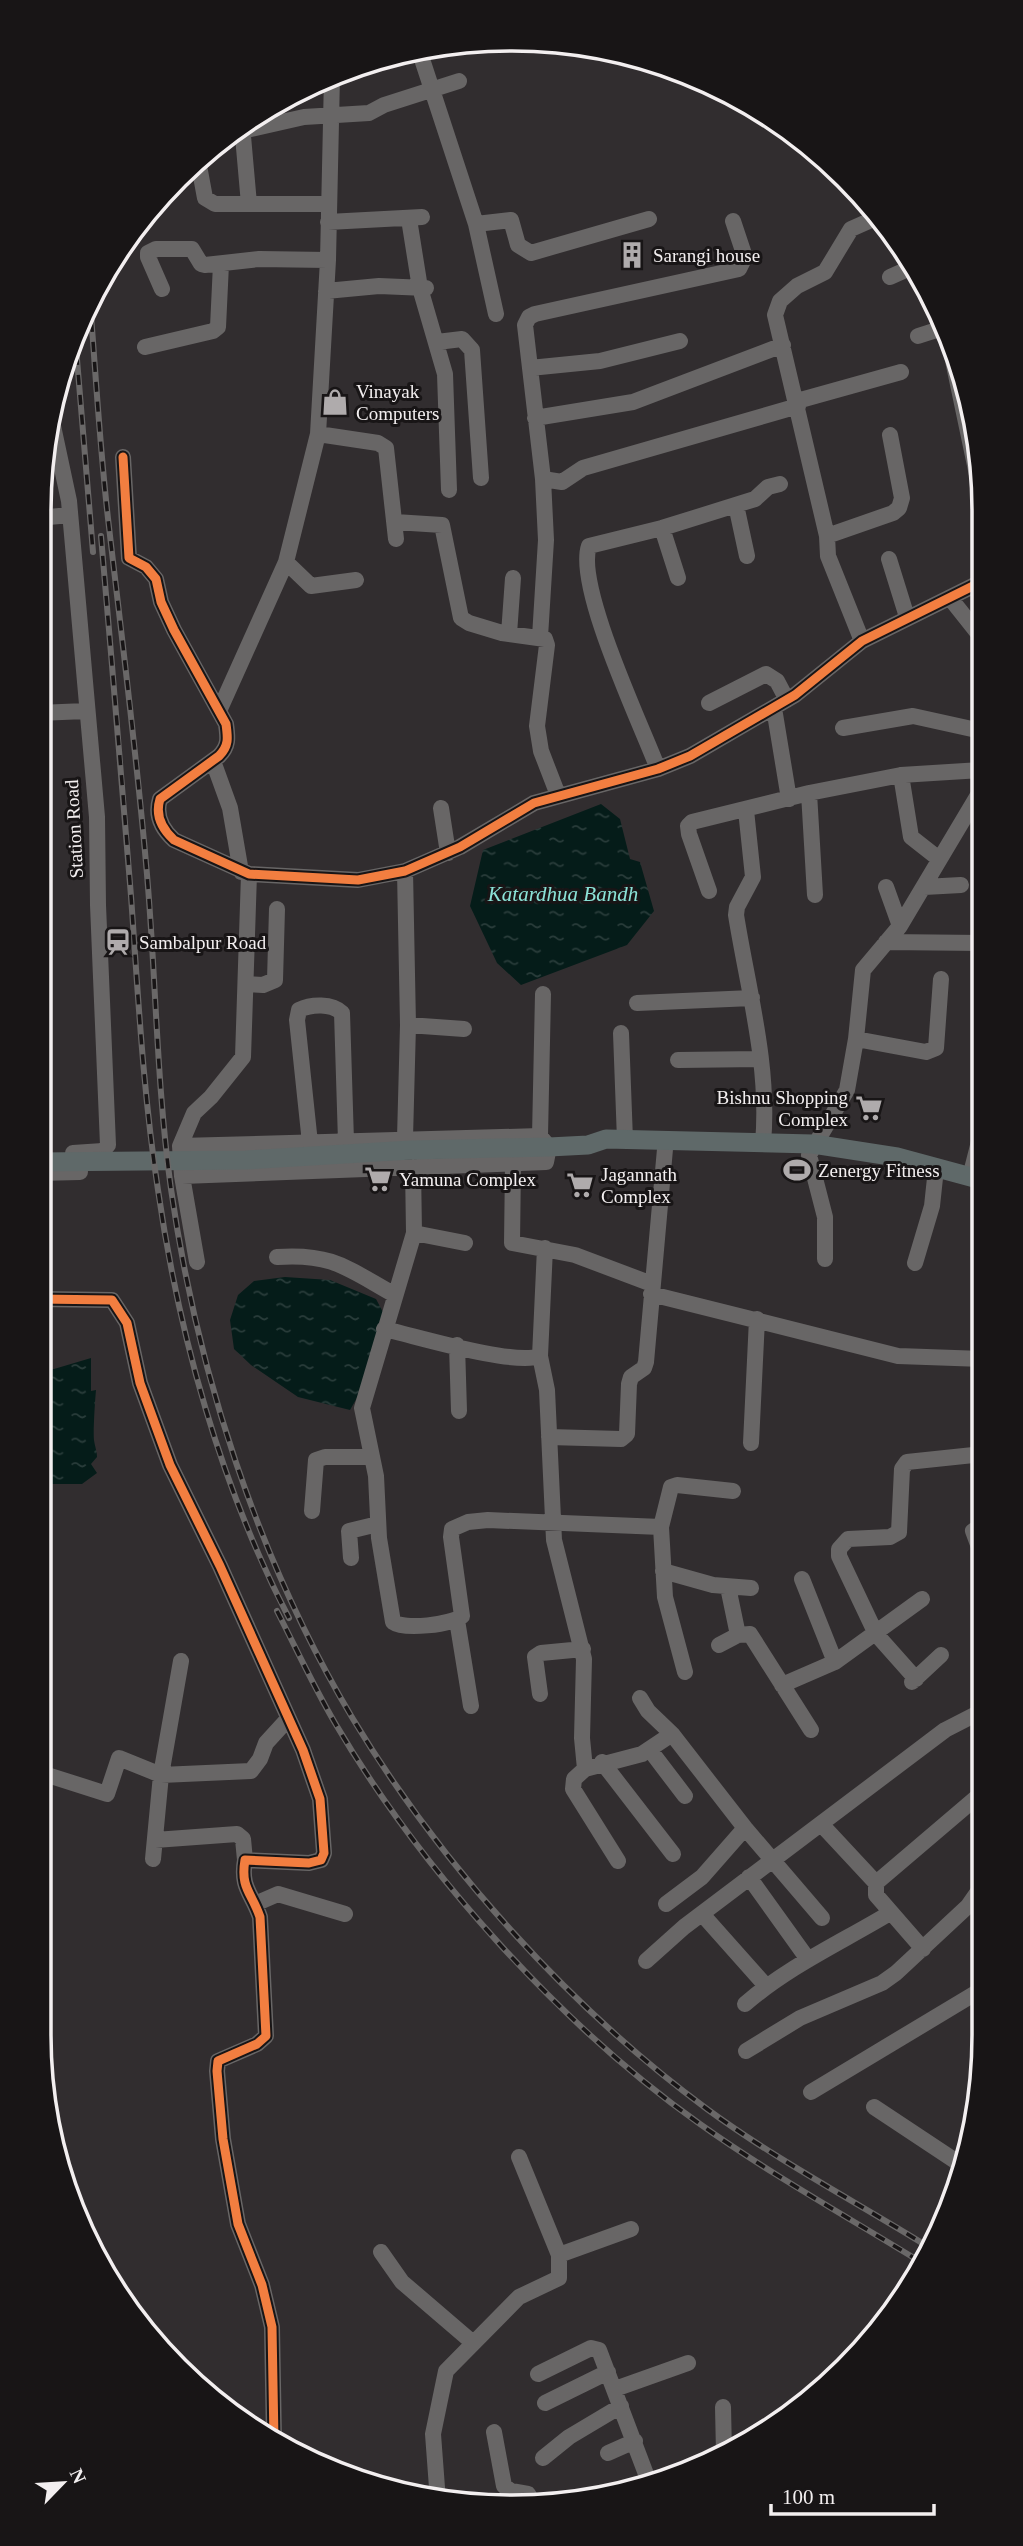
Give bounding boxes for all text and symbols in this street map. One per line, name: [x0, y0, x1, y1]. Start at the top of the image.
building icon: Sarangi house: [617, 240, 647, 270]
place label: Sarangi house: [653, 245, 760, 266]
place label: Vinayak Computers: [356, 381, 439, 424]
shop icon: Vinayak Computers: [320, 387, 350, 417]
street label: Station Road: [61, 779, 87, 879]
water label: Katardhua Bandh: [487, 882, 638, 906]
station icon: Sambalpur Road: [103, 927, 133, 957]
place label: Sambalpur Road: [139, 932, 267, 953]
place label: Bishnu Shopping Complex: [717, 1087, 848, 1130]
supermarket icon: Bishnu Shopping Complex: [854, 1093, 884, 1123]
sports icon: Zenergy Fitness: [782, 1155, 812, 1185]
place label: Zenergy Fitness: [818, 1160, 940, 1181]
supermarket icon: Yamuna Complex: [363, 1164, 393, 1194]
place label: Jagannath Complex: [601, 1164, 677, 1207]
place label: Yamuna Complex: [399, 1169, 536, 1190]
supermarket icon: Jagannath Complex: [565, 1170, 595, 1200]
north arrow: [28, 2448, 98, 2518]
text: N: [66, 2465, 90, 2487]
scale bar: [771, 2472, 934, 2516]
text: 100 m: [782, 2485, 835, 2509]

